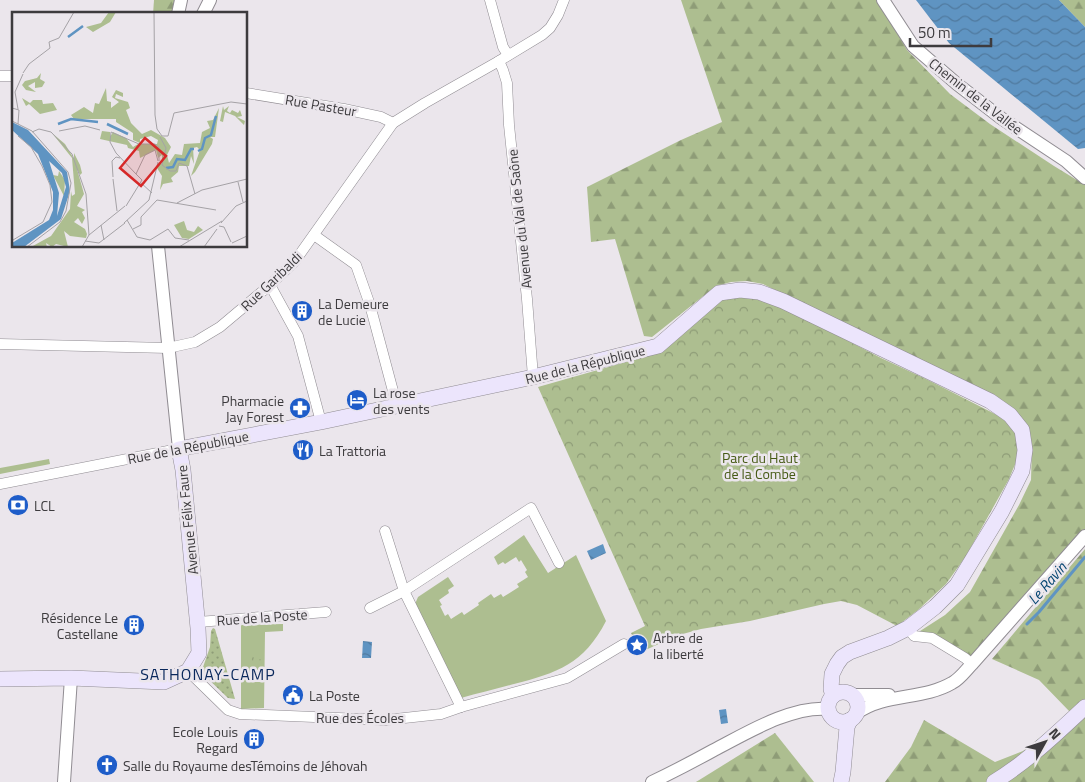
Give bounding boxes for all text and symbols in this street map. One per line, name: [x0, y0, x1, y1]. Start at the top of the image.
inset map: [12, 12, 248, 248]
scale bar: [910, 15, 991, 47]
text: 50 m: [918, 21, 951, 44]
street label: Chemin de la Vallée: [925, 53, 1027, 139]
street label: Rue Pasteur: [284, 88, 359, 122]
street label: Avenue du Val de Saône: [501, 148, 537, 290]
street label: Rue Garibaldi: [236, 246, 306, 316]
place label: La Demeure de Lucie: [318, 293, 389, 330]
building icon: La Demeure de Lucie: [290, 299, 314, 323]
street label: Rue de la République: [523, 339, 647, 389]
place label: La rose des vents: [373, 382, 430, 419]
hotel icon: La rose des vents: [345, 388, 369, 412]
place label: Pharmacie Jay Forest: [221, 390, 284, 427]
pharmacy icon: Pharmacie Jay Forest: [288, 396, 312, 420]
street label: Rue de la République: [126, 425, 250, 469]
restaurant icon: La Trattoria: [291, 438, 315, 462]
place label: La Trattoria: [319, 440, 386, 461]
park label: Parc du Haut de la Combe: [722, 447, 798, 484]
street label: Avenue Félix Faure: [171, 464, 203, 576]
bank icon: LCL: [6, 493, 30, 517]
place label: LCL: [34, 495, 55, 516]
water label: Le Ravin: [1022, 556, 1072, 609]
street label: Rue de la Poste: [216, 603, 308, 631]
place label: Résidence Le Castellane: [41, 607, 118, 644]
building icon: Résidence Le Castellane: [122, 613, 146, 637]
place label: Arbre de la liberté: [653, 627, 704, 664]
place icon: Arbre de la liberté: [625, 633, 649, 657]
district label: SATHONAY-CAMP: [140, 662, 276, 686]
public building icon: La Poste: [281, 683, 305, 707]
place label: La Poste: [309, 685, 360, 706]
street label: Rue des Écoles: [316, 707, 404, 728]
north arrow: [1020, 717, 1070, 767]
place label: Ecole Louis Regard: [173, 721, 238, 758]
text: N: [1044, 723, 1067, 744]
building icon: Ecole Louis Regard: [242, 727, 266, 751]
church icon: Salle du Royaume desTémoins de Jéhovah: [95, 753, 119, 777]
place label: Salle du Royaume desTémoins de Jéhovah: [123, 755, 368, 776]

